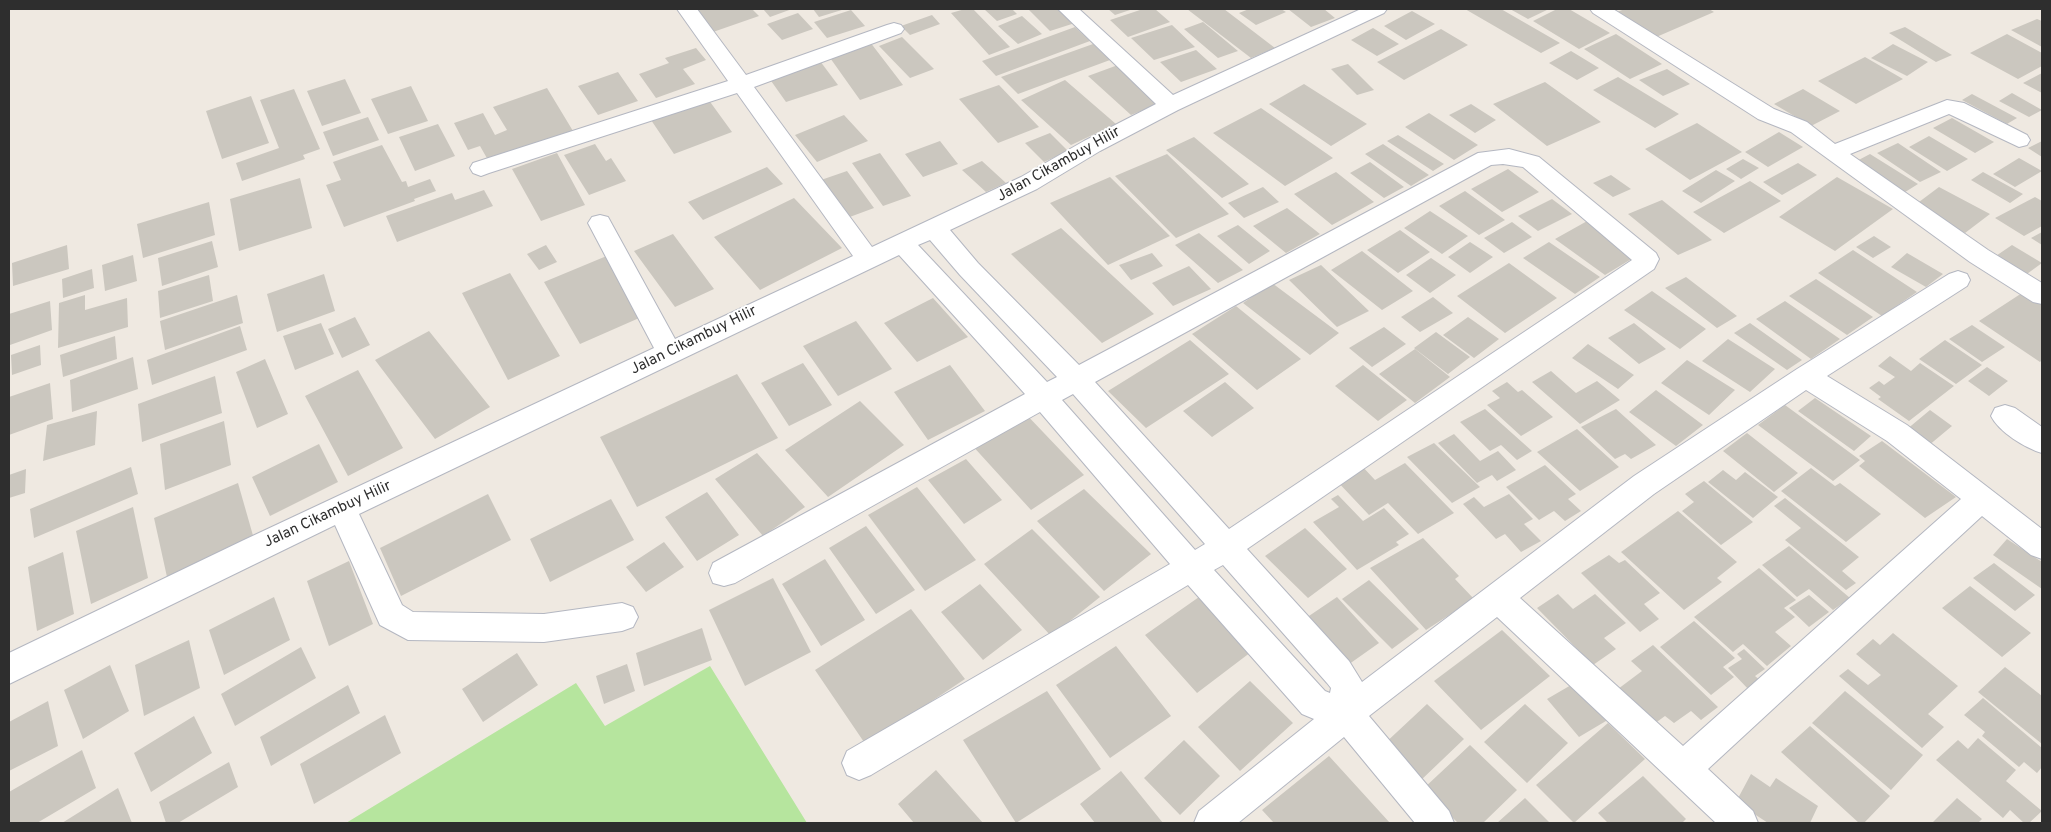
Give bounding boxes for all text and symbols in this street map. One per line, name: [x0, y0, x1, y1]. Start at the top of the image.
street label: Jalan Cikambuy Hilir: [994, 124, 1124, 206]
street label: Jalan Cikambuy Hilir: [628, 303, 760, 379]
street label: Jalan Cikambuy Hilir: [262, 478, 394, 552]

